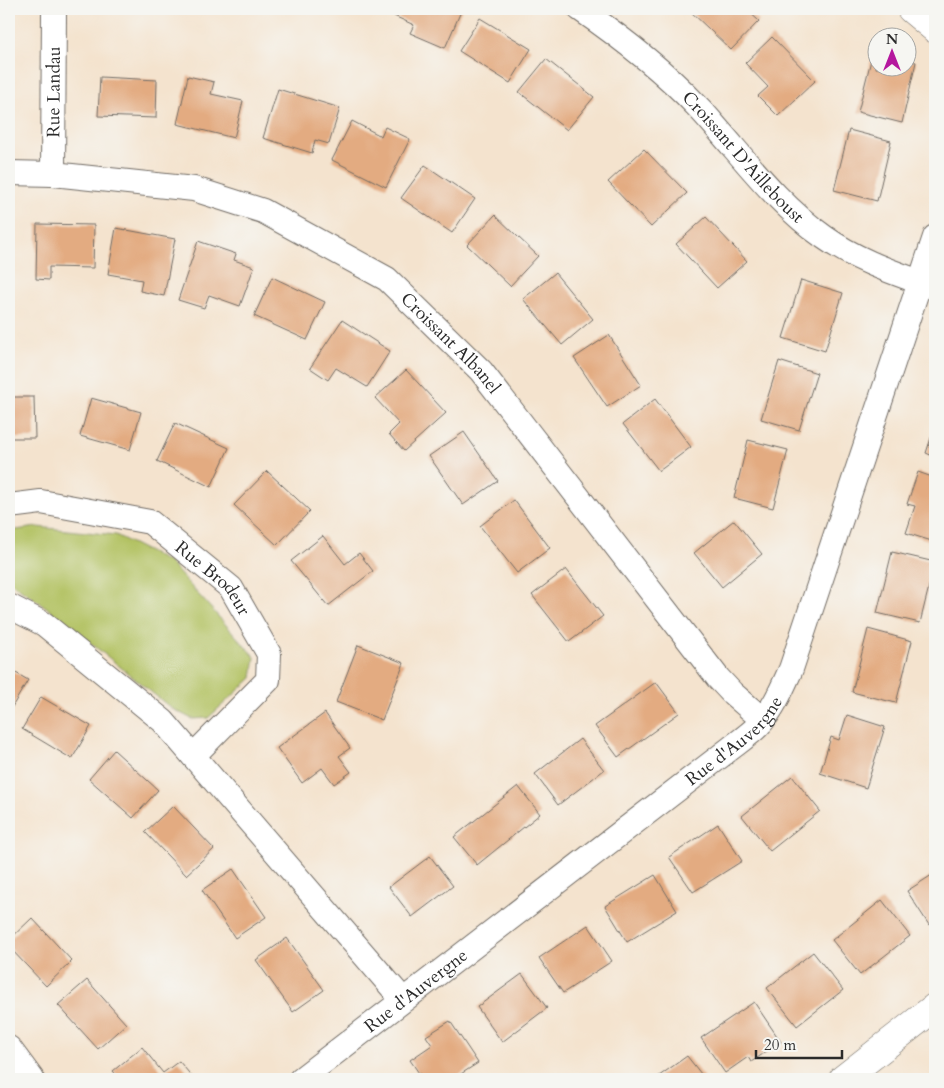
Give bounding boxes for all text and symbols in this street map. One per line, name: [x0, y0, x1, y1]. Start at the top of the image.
north arrow: [866, 28, 916, 78]
text: N: [886, 30, 898, 49]
street label: Rue Landau: [41, 46, 67, 138]
street label: Croissant D'Ailleboust: [676, 86, 809, 229]
street label: Croissant Albanel: [395, 287, 506, 400]
street label: Rue Brodeur: [170, 535, 256, 620]
street label: Rue d'Auvergne: [680, 692, 789, 792]
street label: Rue d'Auvergne: [359, 943, 473, 1039]
scale bar: [756, 1028, 843, 1060]
text: 20 m: [764, 1035, 796, 1055]

